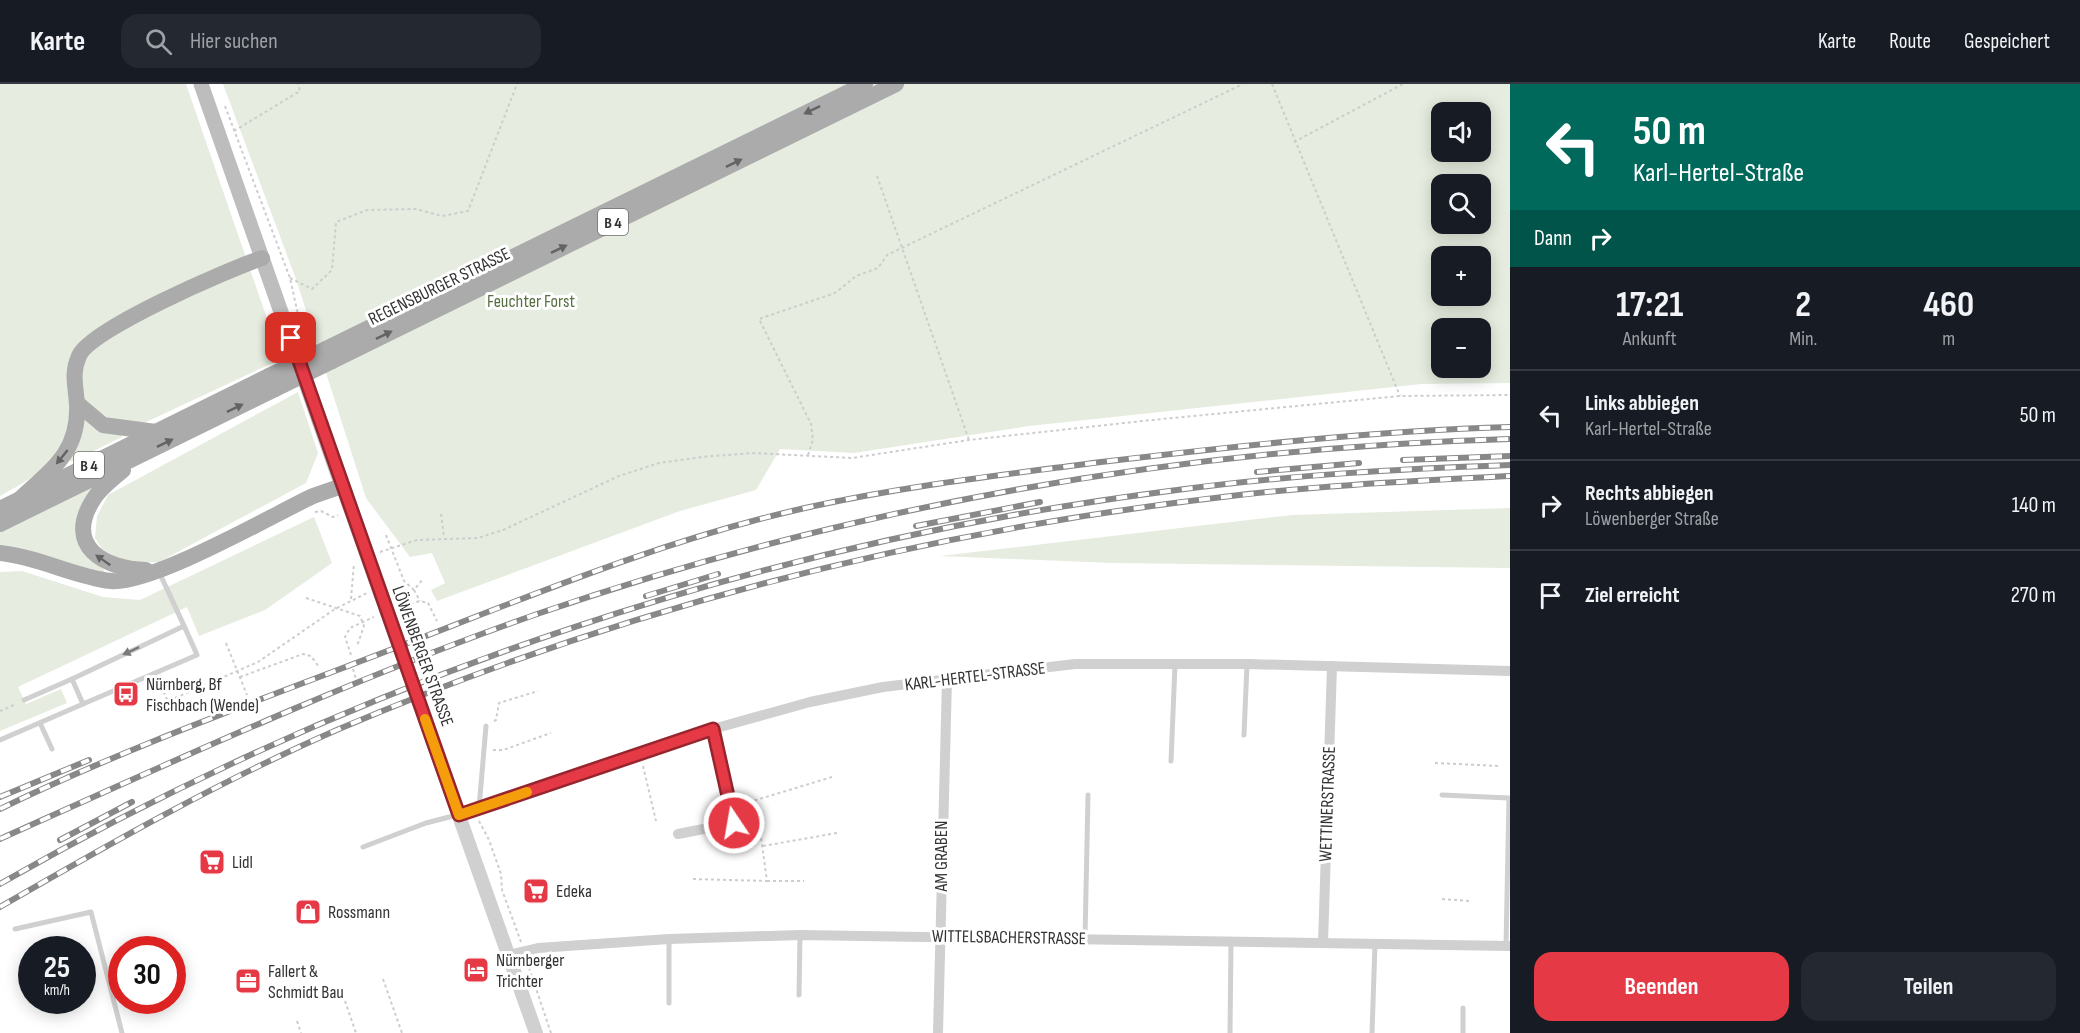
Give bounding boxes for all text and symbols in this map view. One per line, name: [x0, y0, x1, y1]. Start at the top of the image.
search box: [121, 14, 541, 68]
text: Karte: [30, 25, 85, 58]
icon: search: [142, 25, 175, 58]
text: Hier suchen: [190, 28, 278, 55]
text: Karte: [1818, 29, 1856, 54]
text: Route: [1889, 29, 1931, 54]
text: Gespeichert: [1964, 29, 2050, 54]
map controls: [1431, 102, 1491, 378]
button: sound: [1431, 102, 1491, 162]
one-way arrow: [804, 105, 821, 114]
text: 50 m: [1633, 106, 1706, 157]
icon: left: [1534, 108, 1612, 186]
text: Karl-Hertel-Straße: [1633, 157, 1804, 189]
one-way arrow: [725, 158, 743, 168]
button: search: [1431, 174, 1491, 234]
road number: B 4: [598, 209, 628, 235]
icon: right: [1584, 222, 1617, 255]
text: Dann: [1534, 225, 1572, 252]
street label: REGENSBURGER STRASSE: [365, 243, 513, 330]
one-way arrow: [550, 244, 568, 254]
button: +: [1431, 246, 1491, 306]
text: 17:21: [1616, 284, 1683, 327]
text: 2: [1795, 284, 1811, 327]
text: 460: [1923, 284, 1974, 327]
park label: Feuchter Forst: [487, 291, 575, 312]
pin: [265, 312, 316, 363]
button: −: [1431, 318, 1491, 378]
icon: arrive: [274, 321, 307, 354]
text: Ankunft: [1623, 327, 1677, 351]
text: Min.: [1789, 327, 1817, 351]
text: m: [1942, 327, 1955, 351]
one-way arrow: [376, 330, 393, 340]
text: Links abbiegen: [1585, 390, 1699, 417]
icon: left: [1534, 399, 1567, 432]
text: 50 m: [2020, 402, 2056, 429]
one-way arrow: [227, 404, 244, 413]
text: Karl-Hertel-Straße: [1585, 417, 1712, 441]
one-way arrow: [157, 438, 174, 447]
one-way arrow: [56, 449, 69, 464]
road number: B 4: [74, 452, 104, 478]
text: Rechts abbiegen: [1585, 480, 1714, 507]
icon: right: [1534, 489, 1567, 522]
text: 140 m: [2012, 492, 2056, 519]
text: Löwenberger Straße: [1585, 507, 1719, 531]
one-way arrow: [95, 554, 111, 566]
icon: arrive: [1534, 579, 1567, 612]
text: Ziel erreicht: [1585, 582, 1680, 609]
text: 270 m: [2011, 582, 2056, 609]
street label: LÖWENBERGER STRASSE: [387, 583, 458, 729]
one-way arrow: [122, 646, 140, 656]
street label: KARL-HERTEL-STRASSE: [904, 657, 1047, 696]
place label: Nürnberg, Bf Fischbach (Wende): [146, 674, 259, 716]
bus stop icon: Nürnberg, Bf Fischbach (Wende): [111, 679, 141, 709]
street label: WETTINERSTRASSE: [1315, 746, 1340, 862]
position arrow: [702, 791, 766, 855]
street label: AM GRABEN: [931, 821, 952, 892]
supermarket icon: Lidl: [197, 847, 227, 877]
place label: Lidl: [232, 852, 253, 873]
supermarket icon: Edeka: [521, 876, 551, 906]
place label: Edeka: [556, 881, 592, 902]
shop icon: Rossmann: [293, 897, 323, 927]
place label: Rossmann: [328, 902, 390, 923]
street label: WITTELSBACHERSTRASSE: [932, 926, 1086, 949]
speed limit sign: 30: [108, 936, 186, 1014]
text: 25: [44, 950, 70, 986]
place label: Nürnberger Trichter: [496, 950, 564, 992]
button: Beenden: [1534, 952, 1789, 1021]
button: Teilen: [1801, 952, 2056, 1021]
hotel icon: Nürnberger Trichter: [461, 955, 491, 985]
place label: Fallert & Schmidt Bau: [268, 961, 344, 1003]
office icon: Fallert & Schmidt Bau: [233, 966, 263, 996]
text: km/h: [44, 981, 70, 1000]

